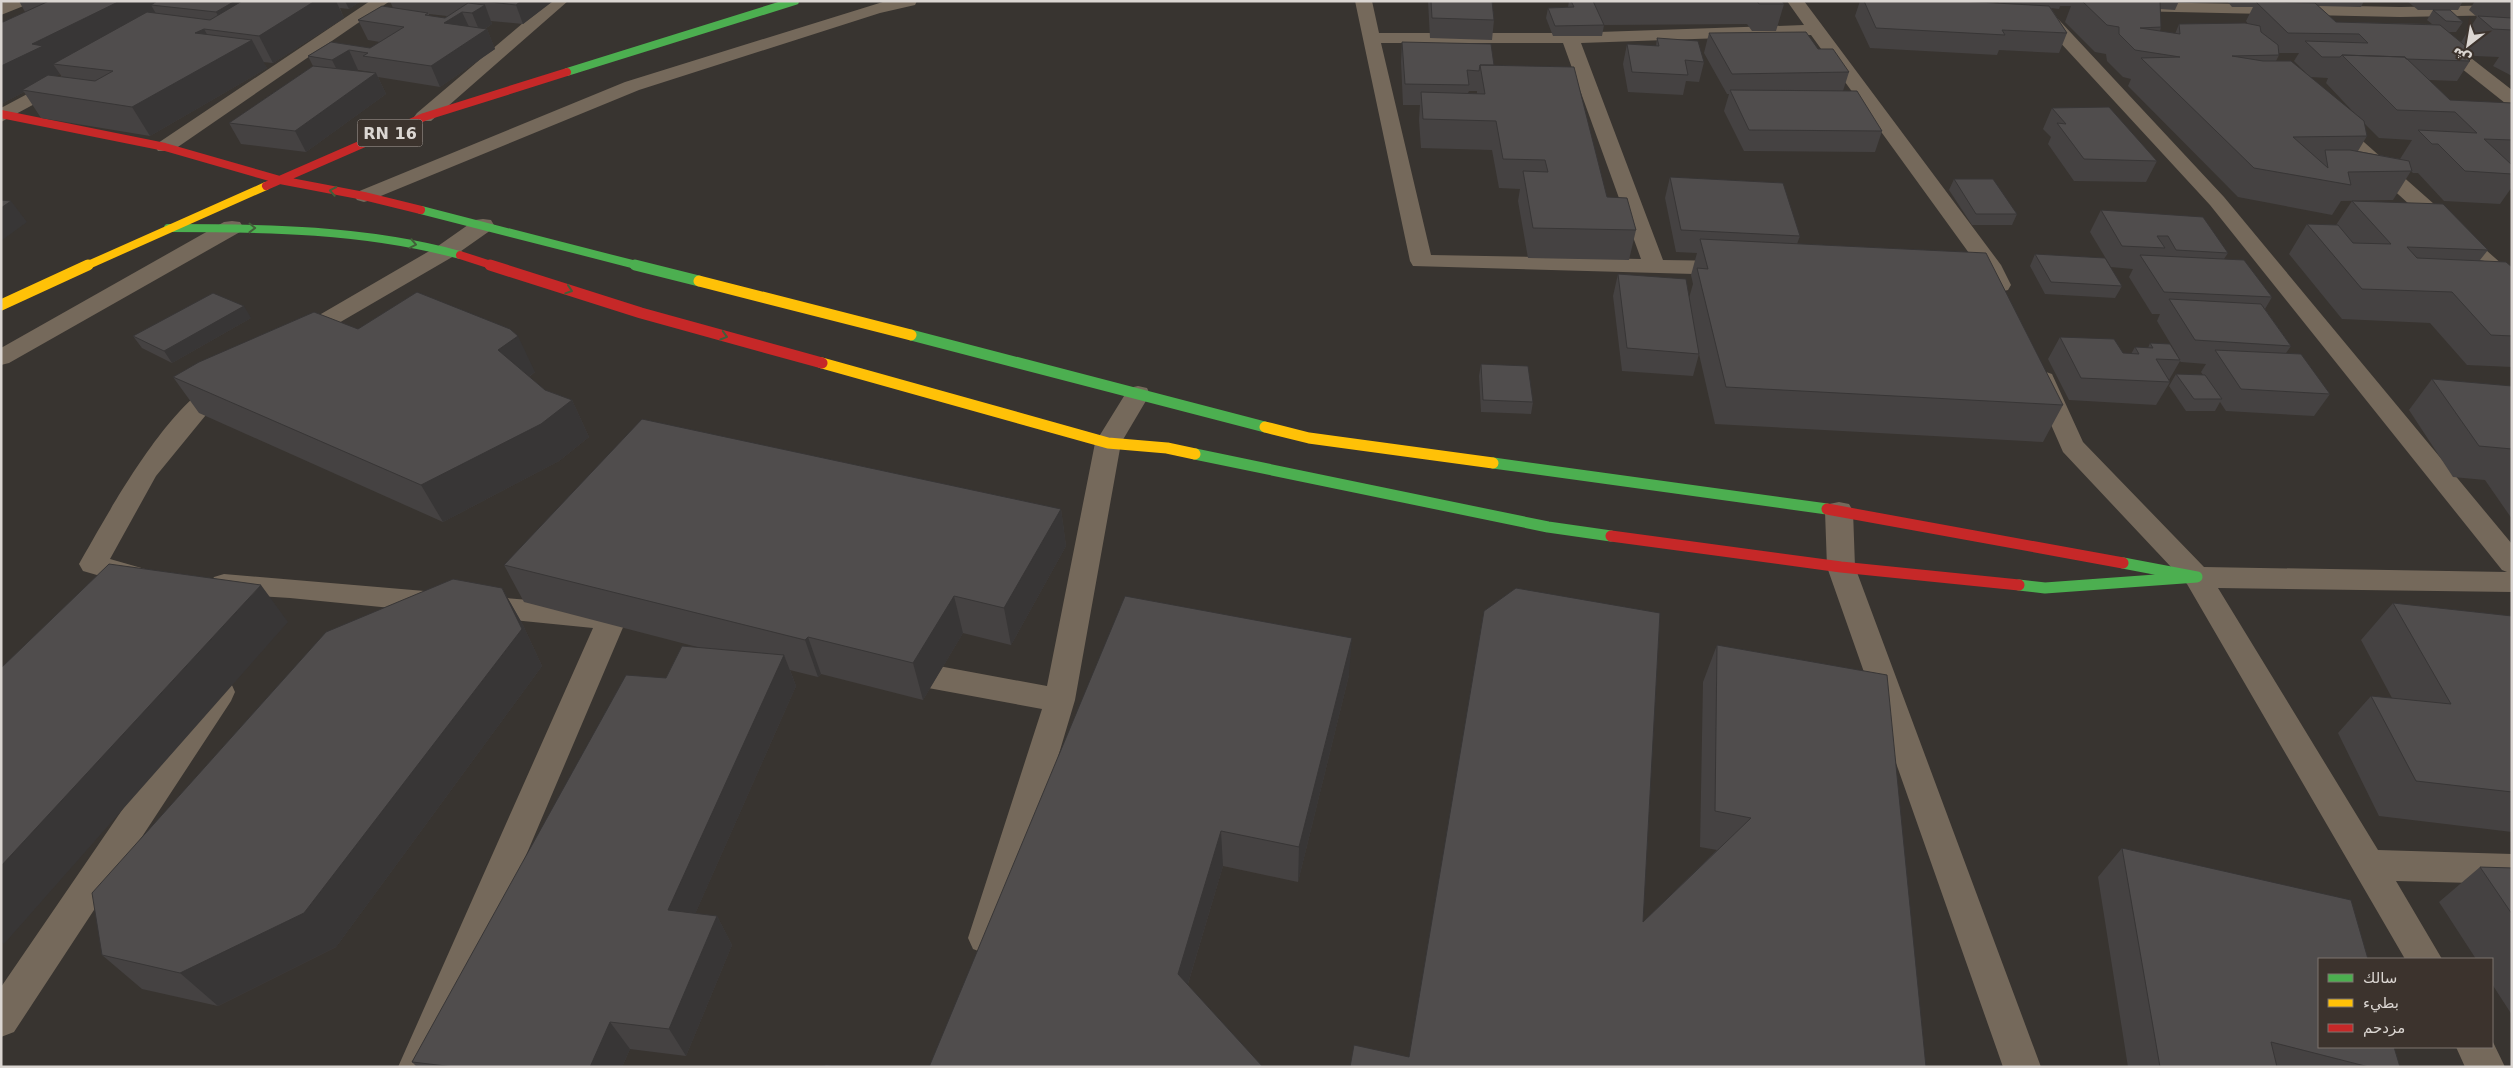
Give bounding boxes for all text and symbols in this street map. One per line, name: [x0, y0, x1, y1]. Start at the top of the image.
north arrow: [2443, 20, 2493, 70]
text: ش: [2449, 44, 2474, 68]
road number: RN 16: [358, 120, 422, 146]
one-way arrow: [329, 186, 338, 196]
one-way arrow: [248, 223, 256, 233]
one-way arrow: [408, 238, 417, 249]
one-way arrow: [564, 284, 572, 294]
one-way arrow: [720, 330, 728, 340]
legend: [2318, 958, 2493, 1048]
text: سالك: [2363, 969, 2397, 987]
text: بطيء: [2363, 994, 2399, 1013]
text: مزدحم: [2363, 1019, 2405, 1037]

